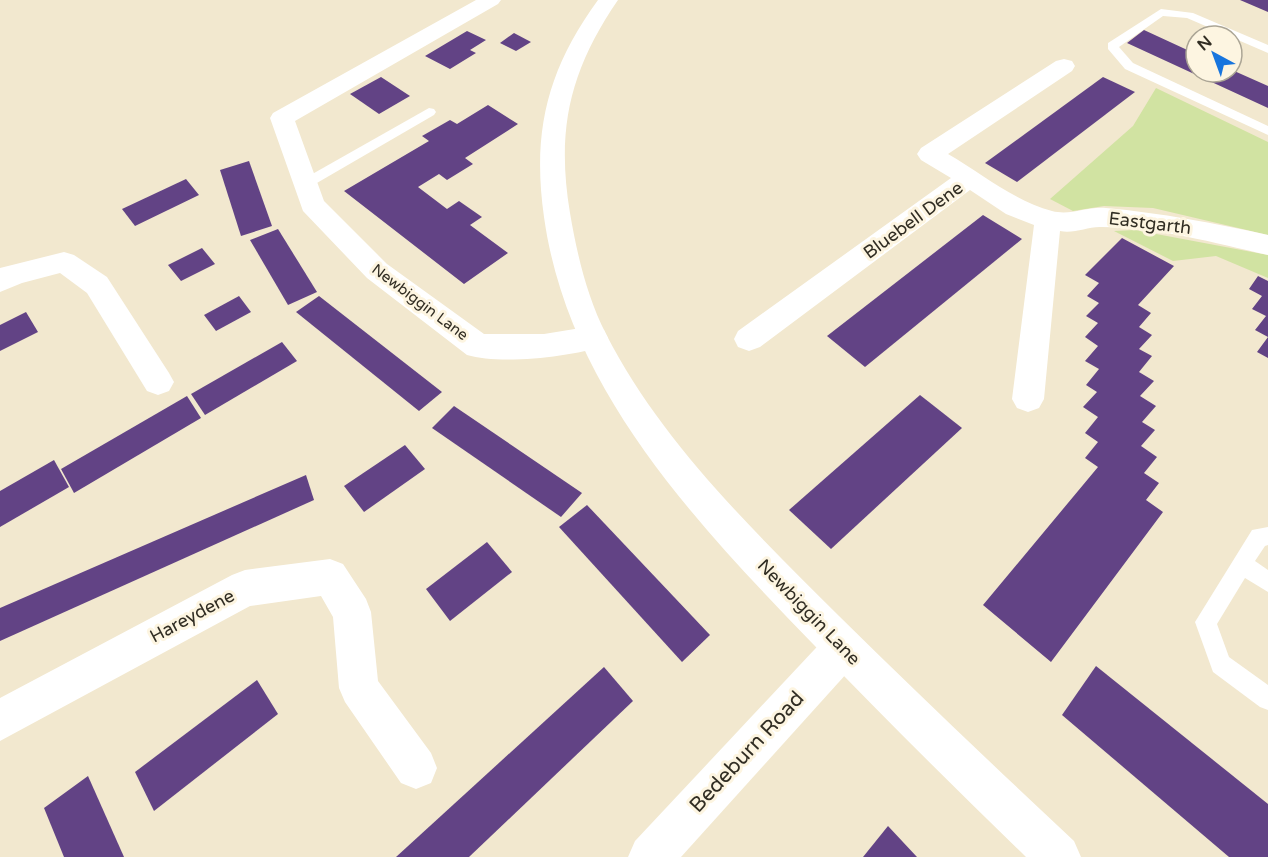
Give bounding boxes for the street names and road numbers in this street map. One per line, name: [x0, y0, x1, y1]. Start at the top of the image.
street label: Bluebell Dene: [859, 177, 967, 263]
street label: Eastgarth: [1107, 207, 1193, 239]
street label: Newbiggin Lane: [368, 260, 472, 344]
street label: Newbiggin Lane: [753, 554, 865, 670]
street label: Hareydene: [146, 585, 238, 647]
street label: Bedeburn Road: [684, 686, 810, 818]

